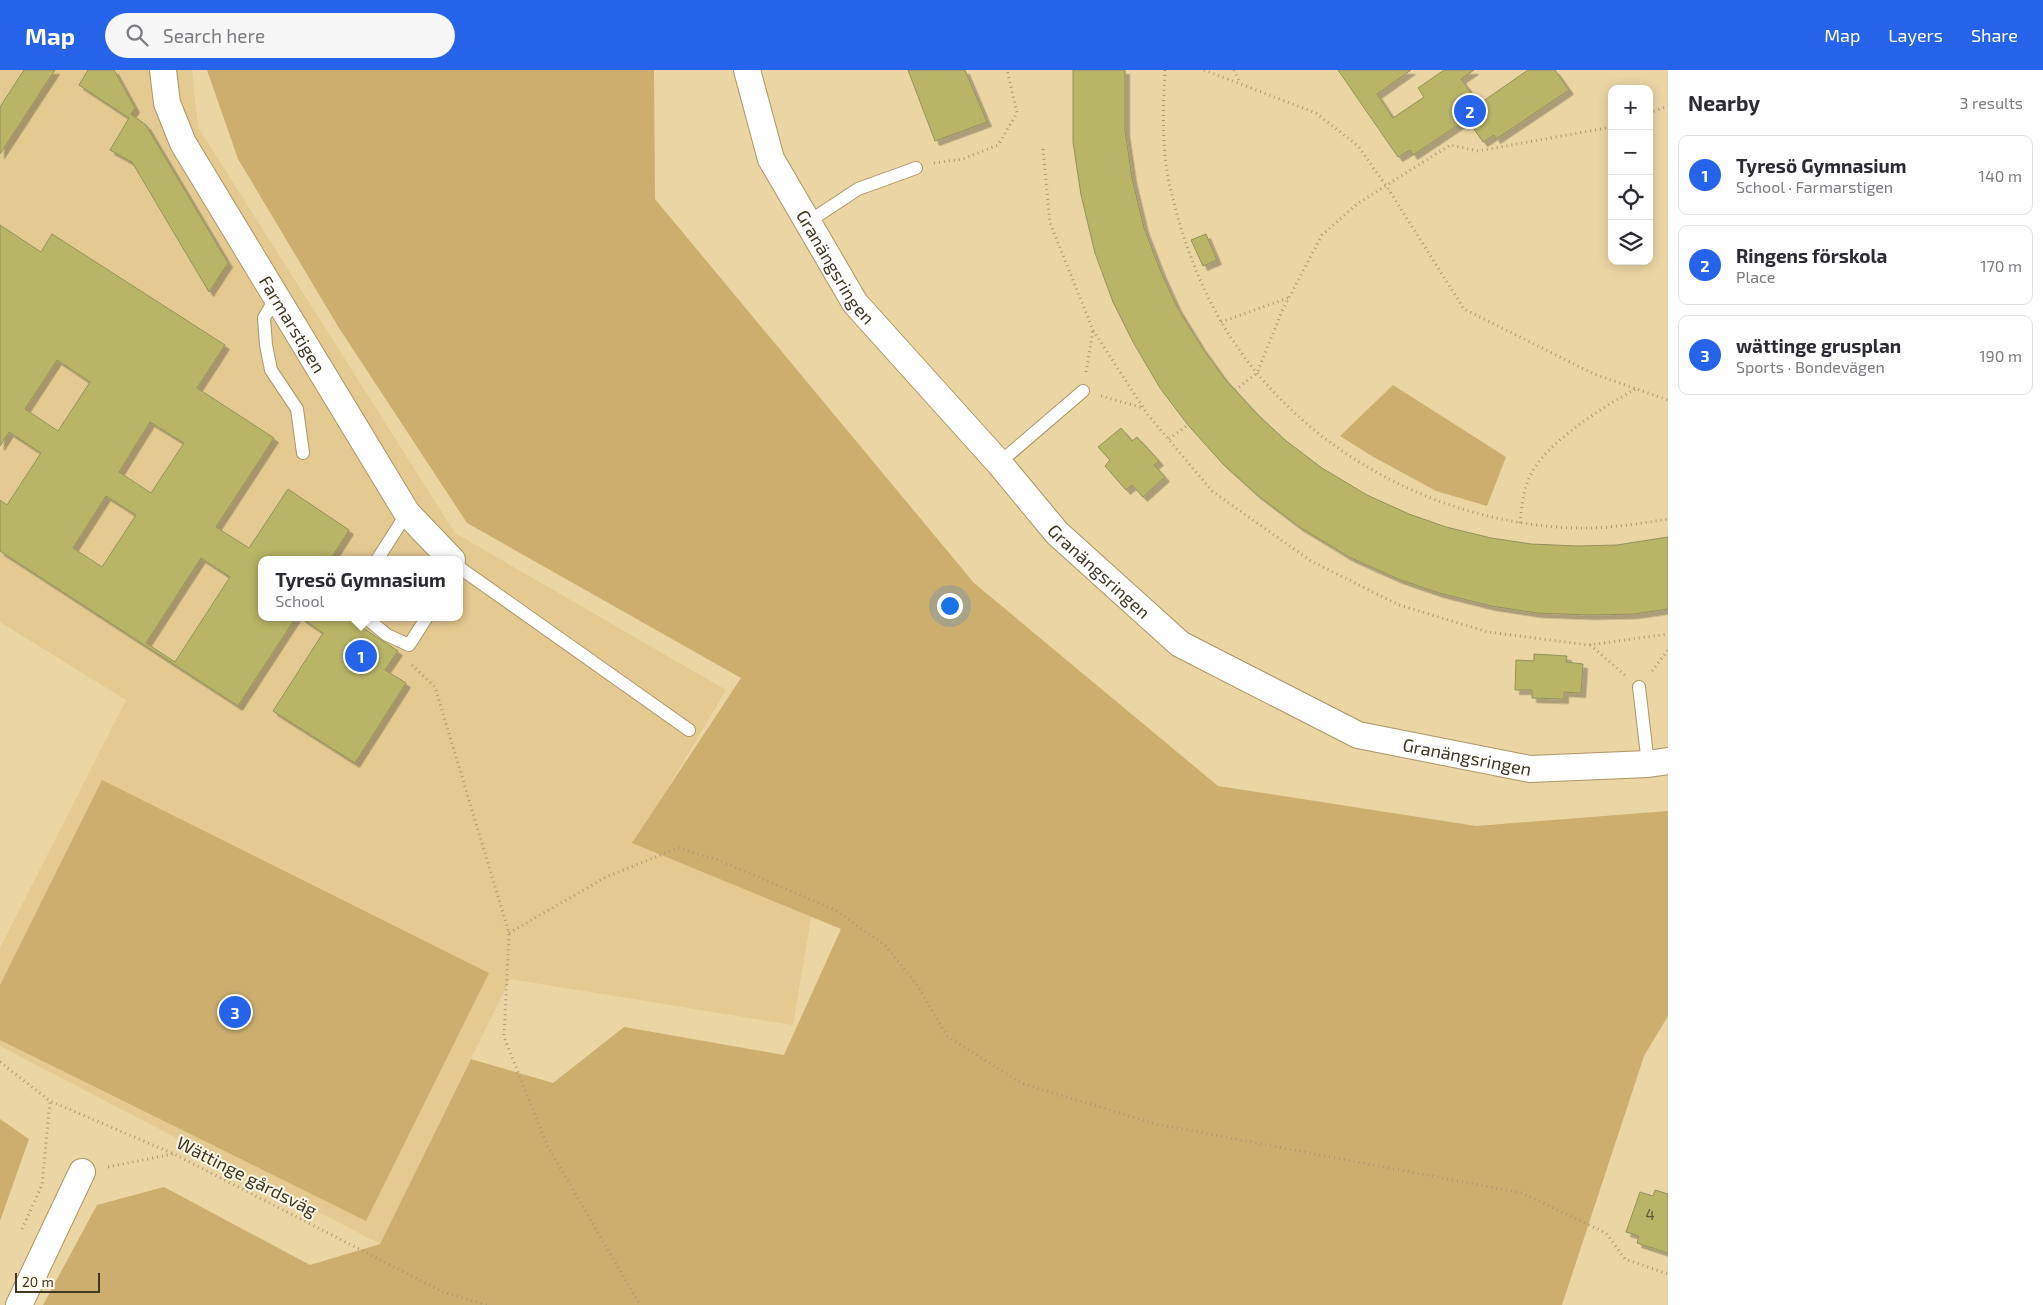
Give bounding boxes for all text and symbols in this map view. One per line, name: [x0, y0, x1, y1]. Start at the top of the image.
search box: [105, 13, 455, 58]
text: Map: [25, 21, 75, 50]
icon: search: [123, 21, 151, 49]
text: Search here: [163, 24, 265, 47]
text: Map: [1824, 24, 1860, 46]
text: Layers: [1888, 24, 1943, 46]
text: Share: [1971, 24, 2018, 46]
map controls: [1608, 85, 1653, 265]
button: +: [1608, 85, 1653, 130]
text: Nearby: [1688, 90, 1760, 115]
pin: 2: [1454, 92, 1486, 130]
text: 3 results: [1960, 93, 2023, 112]
button: −: [1608, 130, 1653, 175]
text: Tyresö Gymnasium: [1736, 154, 1907, 177]
text: 1: [1702, 166, 1708, 185]
text: 140 m: [1979, 166, 2022, 185]
button: locate: [1608, 175, 1653, 220]
text: School · Farmarstigen: [1736, 177, 1893, 196]
street label: Granängsringen: [792, 206, 880, 329]
button: layers: [1608, 220, 1653, 265]
text: Ringens förskola: [1736, 244, 1887, 267]
text: 2: [1700, 256, 1710, 275]
text: 170 m: [1980, 256, 2022, 275]
text: Place: [1736, 267, 1775, 286]
street label: Farmarstigen: [255, 271, 330, 377]
text: wättinge grusplan: [1736, 334, 1901, 357]
text: 3: [1700, 346, 1710, 365]
text: 190 m: [1979, 346, 2022, 365]
text: Sports · Bondevägen: [1736, 357, 1885, 376]
street label: Granängsringen: [1043, 519, 1155, 623]
popup: [258, 556, 463, 621]
text: Tyresö Gymnasium: [275, 568, 446, 591]
text: School: [275, 591, 324, 610]
your location: [937, 593, 963, 619]
pin: 1: [345, 637, 377, 675]
street label: Granängsringen: [1401, 733, 1533, 780]
pin: 3: [219, 993, 251, 1031]
street label: Wättinge gårdsväg: [173, 1131, 321, 1221]
house number: 4: [1645, 1205, 1655, 1223]
scale bar: [15, 1270, 100, 1293]
text: 20 m: [22, 1273, 54, 1290]

